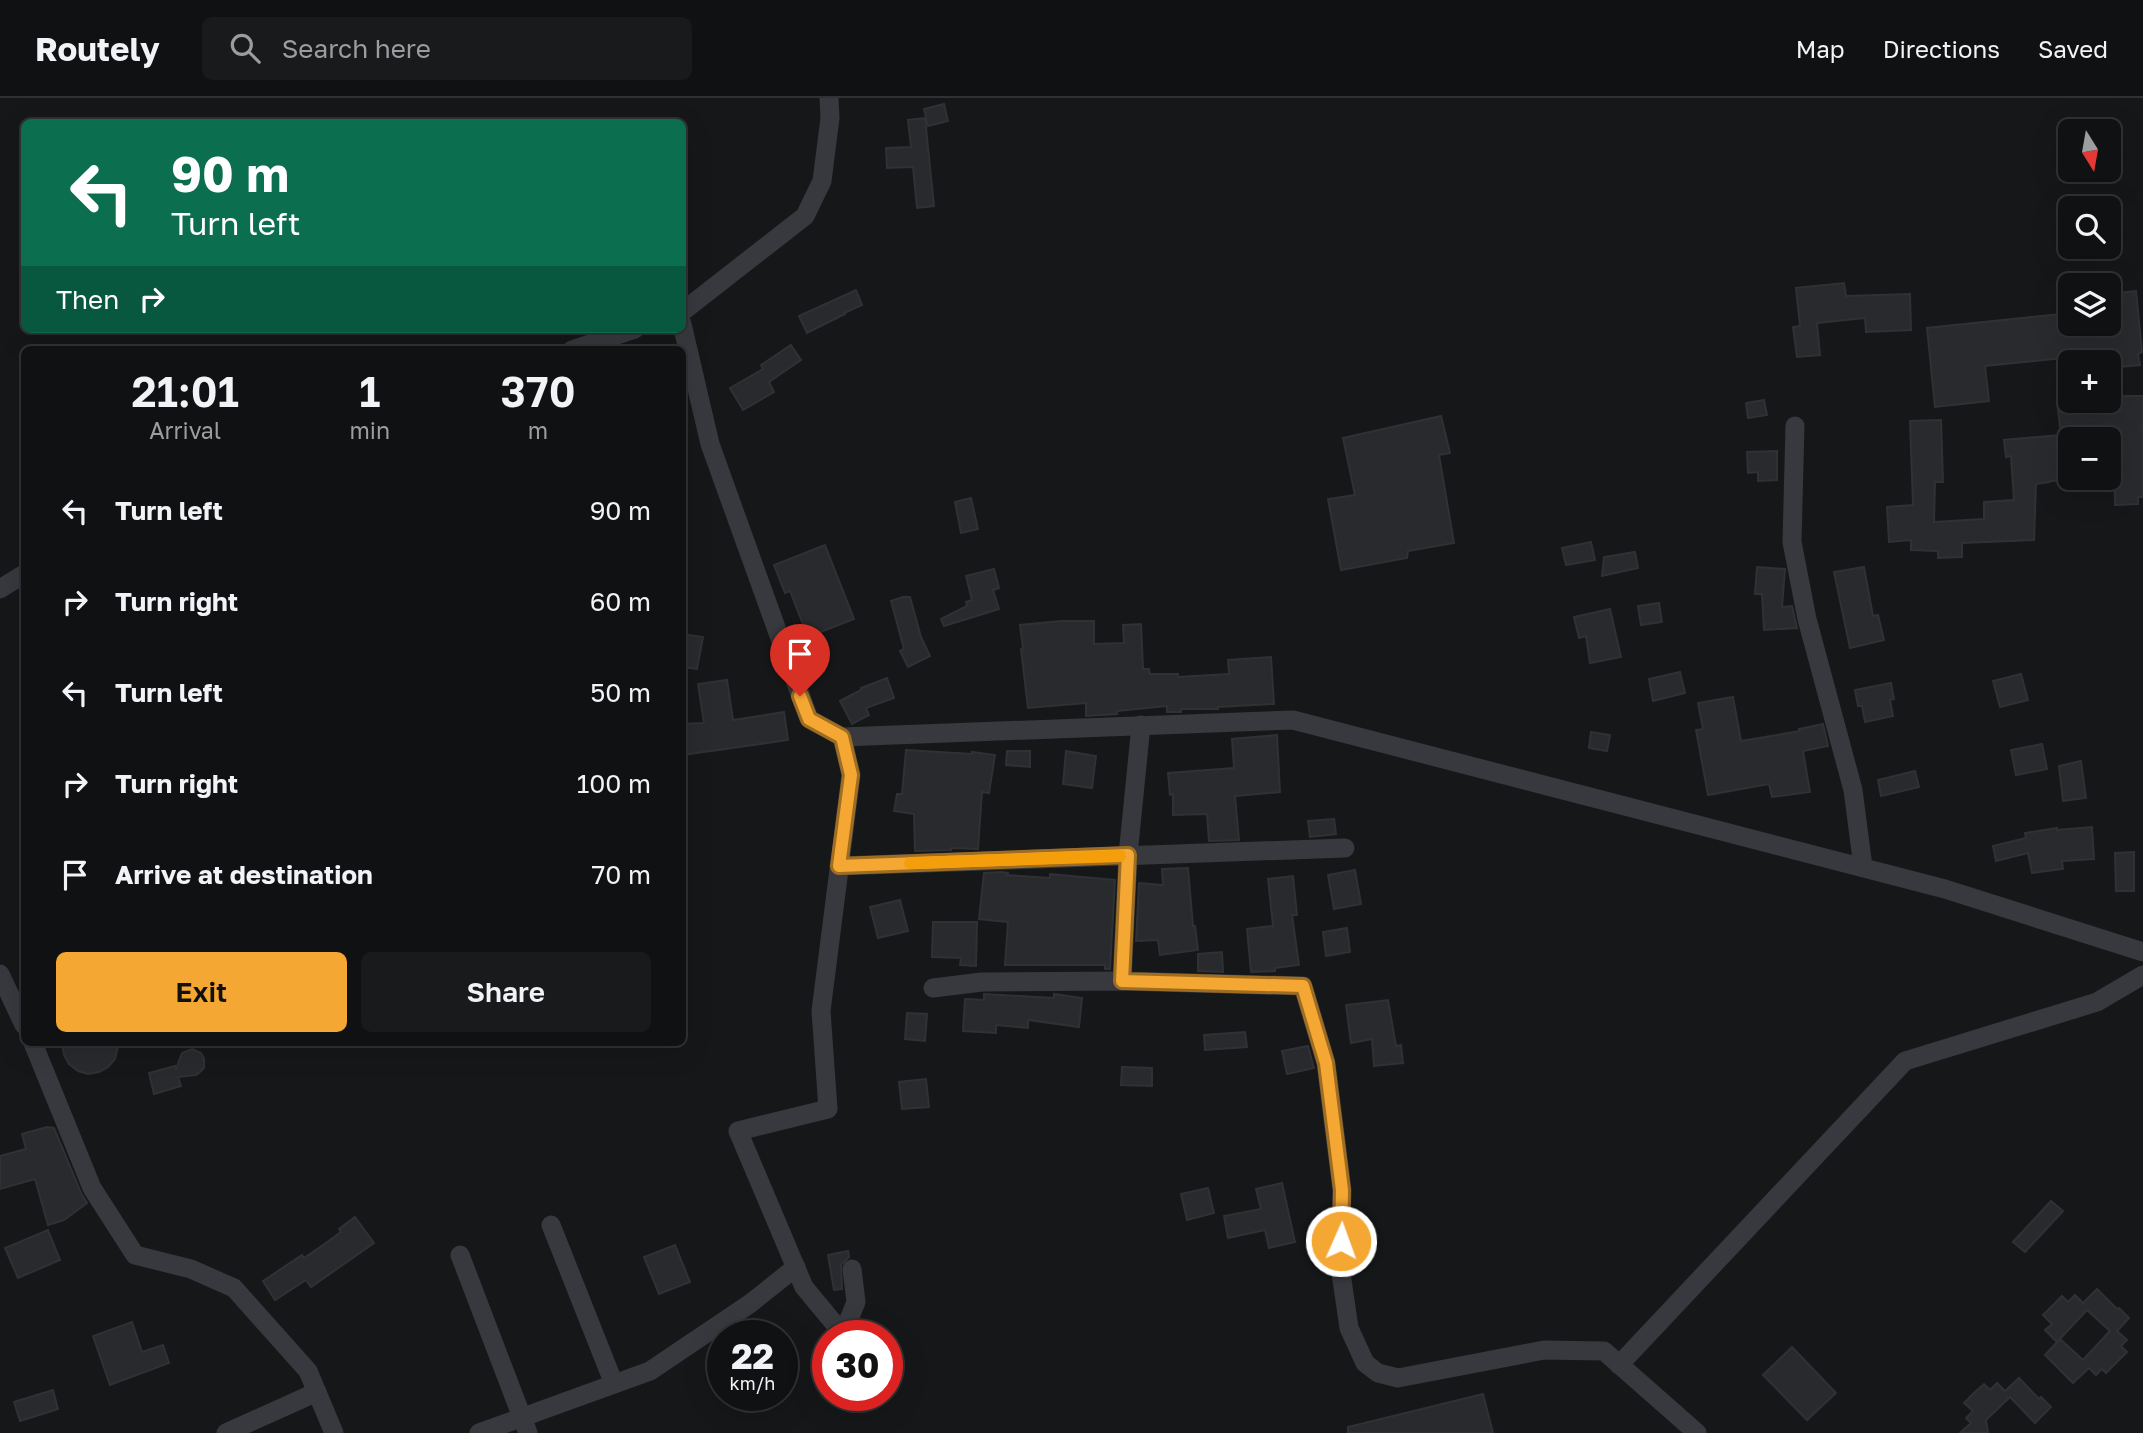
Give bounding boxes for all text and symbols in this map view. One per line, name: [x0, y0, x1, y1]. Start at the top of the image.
search box: [202, 17, 692, 80]
text: Routely: [35, 29, 160, 68]
icon: search: [226, 29, 264, 67]
text: Search here: [282, 33, 431, 64]
text: Map: [1796, 34, 1845, 63]
text: Directions: [1883, 34, 2000, 63]
text: Saved: [2038, 34, 2108, 63]
north arrow: [2058, 119, 2121, 182]
map controls: [2058, 119, 2121, 490]
text: 90 m: [171, 144, 289, 203]
icon: left: [56, 147, 147, 238]
button: search: [2058, 196, 2121, 259]
text: Turn left: [171, 204, 300, 242]
button: layers: [2058, 273, 2121, 336]
icon: right: [133, 280, 171, 318]
text: Then: [56, 284, 119, 315]
button: +: [2058, 350, 2121, 413]
text: 21:01: [132, 366, 239, 416]
text: 1: [359, 366, 380, 416]
text: 370: [501, 366, 575, 416]
text: Arrival: [149, 416, 221, 444]
text: min: [349, 416, 390, 444]
text: m: [528, 416, 548, 444]
button: −: [2058, 427, 2121, 490]
icon: left: [56, 492, 94, 530]
text: Turn left: [115, 495, 223, 526]
text: 90 m: [590, 495, 651, 526]
icon: right: [56, 583, 94, 621]
text: Turn right: [115, 586, 238, 617]
text: 60 m: [590, 586, 651, 617]
pin: [770, 624, 830, 696]
icon: arrive: [781, 635, 819, 673]
icon: left: [56, 674, 94, 712]
text: Turn left: [115, 677, 223, 708]
text: 50 m: [590, 677, 651, 708]
icon: right: [56, 765, 94, 803]
text: Turn right: [115, 768, 238, 799]
text: 100 m: [577, 768, 651, 799]
icon: arrive: [56, 856, 94, 894]
text: Arrive at destination: [115, 859, 373, 890]
text: 70 m: [592, 859, 651, 890]
button: Exit: [56, 952, 347, 1032]
button: Share: [361, 952, 651, 1032]
position arrow: [1304, 1204, 1378, 1278]
speed limit sign: 30: [812, 1320, 903, 1411]
text: 22: [731, 1335, 774, 1377]
text: km/h: [730, 1372, 775, 1394]

